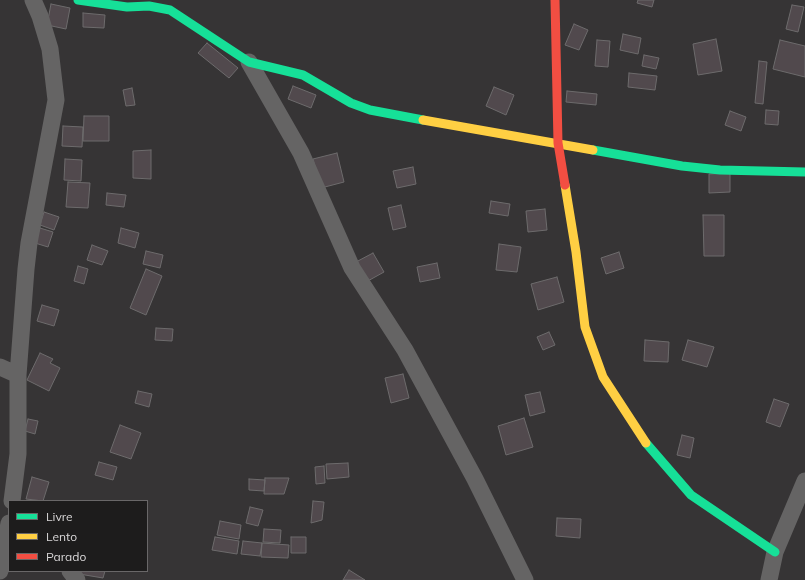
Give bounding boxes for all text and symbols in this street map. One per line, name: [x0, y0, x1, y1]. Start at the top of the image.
legend: [8, 500, 148, 572]
text: Livre: [46, 509, 73, 524]
text: Lento: [46, 529, 77, 544]
text: Parado: [46, 549, 86, 564]

